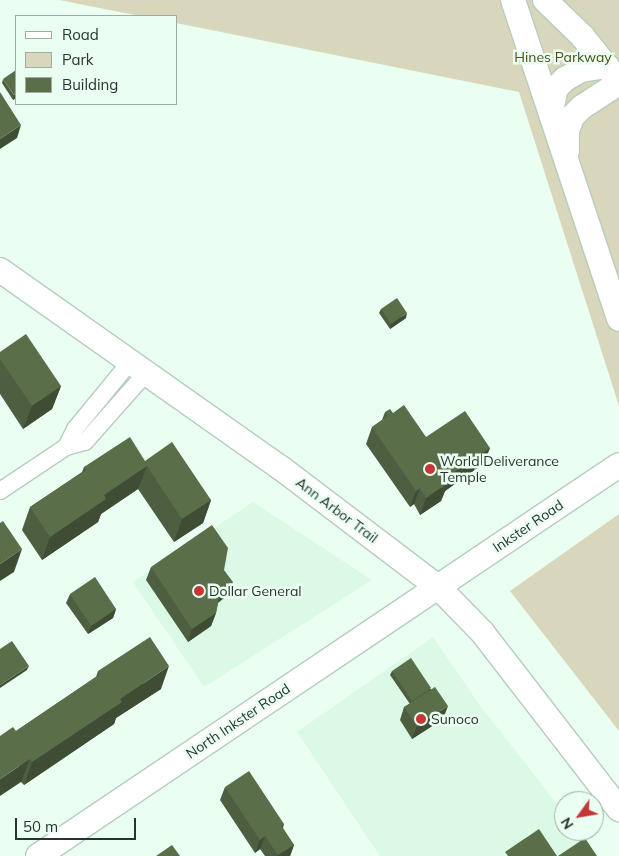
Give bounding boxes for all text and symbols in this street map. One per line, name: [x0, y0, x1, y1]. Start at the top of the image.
legend: [15, 15, 178, 105]
text: Road: [62, 25, 99, 44]
park label: Hines Parkway: [514, 49, 612, 65]
text: Park: [62, 50, 94, 69]
text: Building: [62, 75, 118, 94]
place label: World Deliverance Temple: [440, 453, 559, 486]
marker: World Deliverance Temple: [424, 463, 436, 475]
street label: Ann Arbor Trail: [293, 474, 381, 546]
street label: Inkster Road: [490, 496, 566, 556]
place label: Dollar General: [209, 583, 302, 599]
marker: Dollar General: [193, 585, 205, 597]
street label: North Inkster Road: [183, 680, 293, 762]
place label: Sunoco: [431, 711, 479, 727]
marker: Sunoco: [415, 713, 427, 725]
north arrow: [554, 791, 604, 841]
scale bar: [18, 808, 139, 840]
text: N: [557, 814, 578, 833]
text: 50 m: [23, 817, 58, 836]

